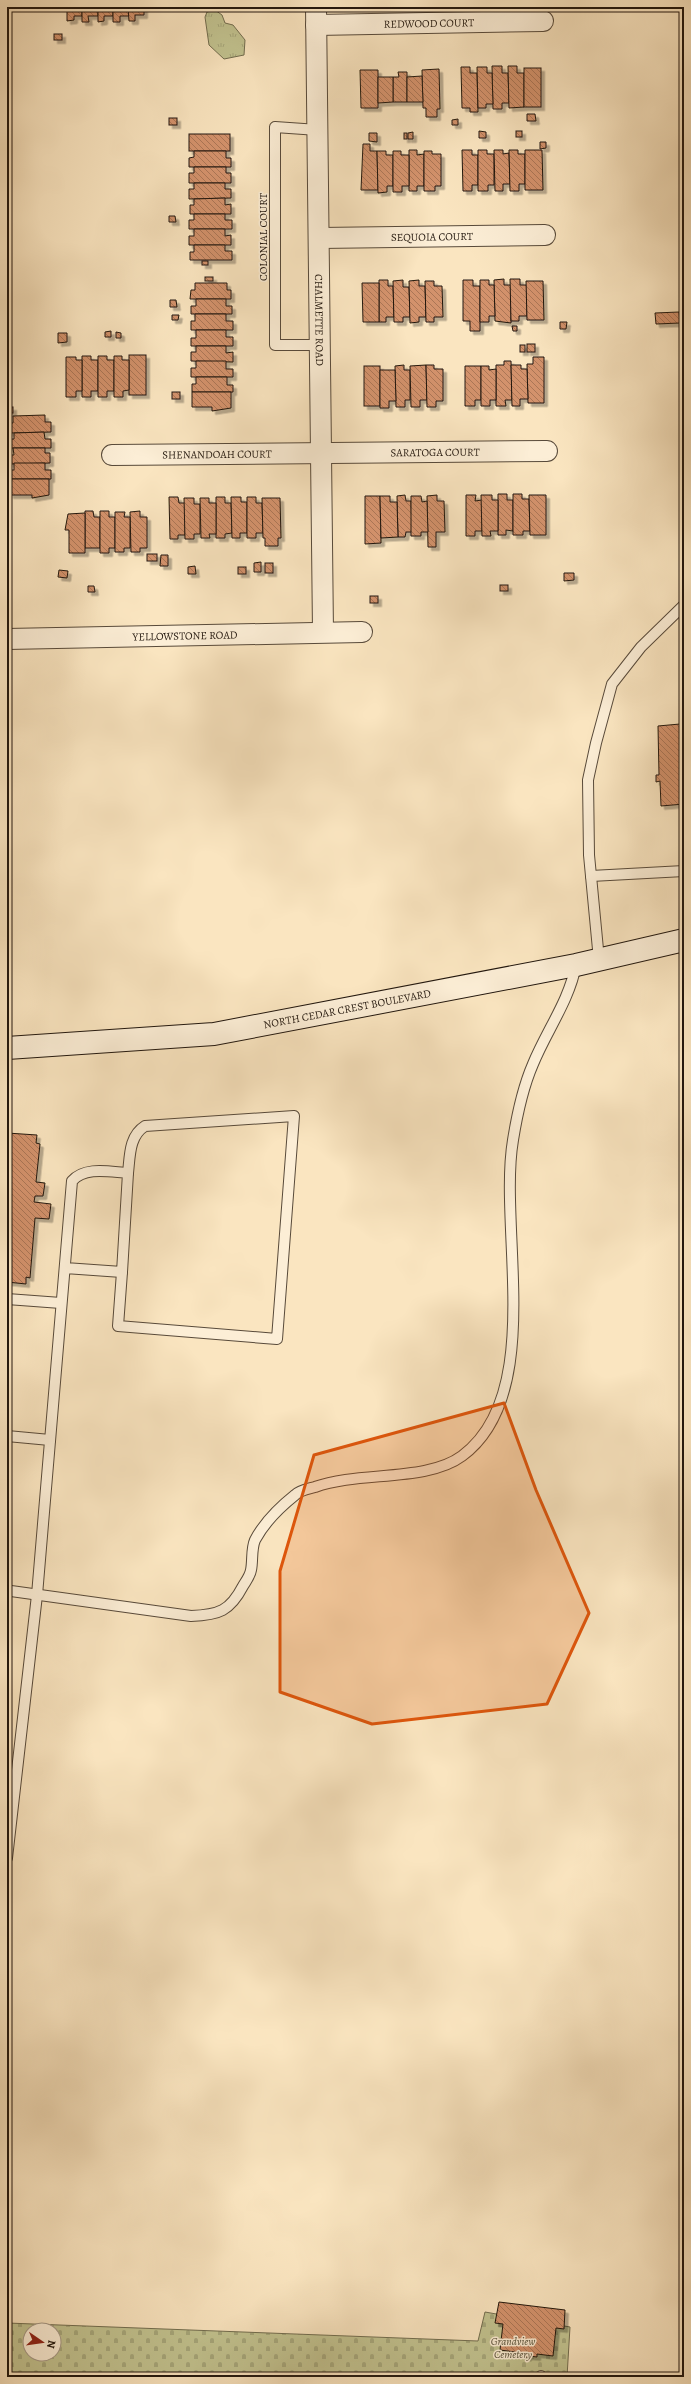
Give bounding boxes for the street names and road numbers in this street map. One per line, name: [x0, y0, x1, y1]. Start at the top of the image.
street label: REDWOOD COURT: [384, 15, 474, 31]
street label: COLONIAL COURT: [256, 193, 271, 281]
street label: SEQUOIA COURT: [391, 228, 473, 245]
street label: CHALMETTE ROAD: [311, 274, 328, 366]
street label: SARATOGA COURT: [390, 444, 480, 460]
street label: SHENANDOAH COURT: [162, 446, 272, 462]
street label: YELLOWSTONE ROAD: [131, 627, 238, 644]
street label: NORTH CEDAR CREST BOULEVARD: [262, 985, 432, 1032]

